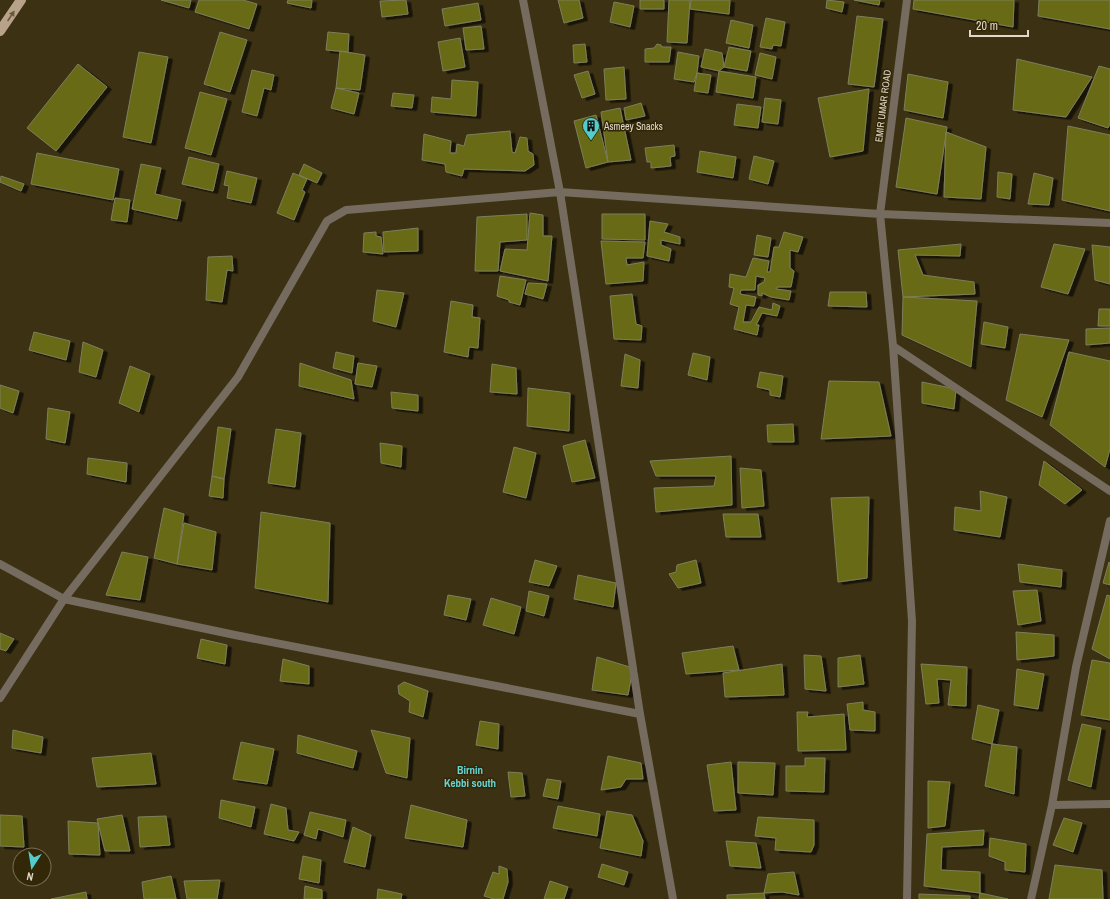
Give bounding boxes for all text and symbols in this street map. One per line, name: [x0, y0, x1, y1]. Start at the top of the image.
one-way arrow: [7, 10, 15, 21]
scale bar: [970, 12, 1028, 38]
text: 20 m: [976, 18, 998, 34]
street label: EMIR UMAR ROAD: [872, 69, 894, 143]
building icon: Asmeey Snacks: [581, 116, 601, 141]
place label: Asmeey Snacks: [603, 120, 663, 133]
district label: Birnin Kebbi south: [444, 763, 496, 790]
north arrow: [12, 847, 52, 887]
text: N: [25, 869, 35, 884]

